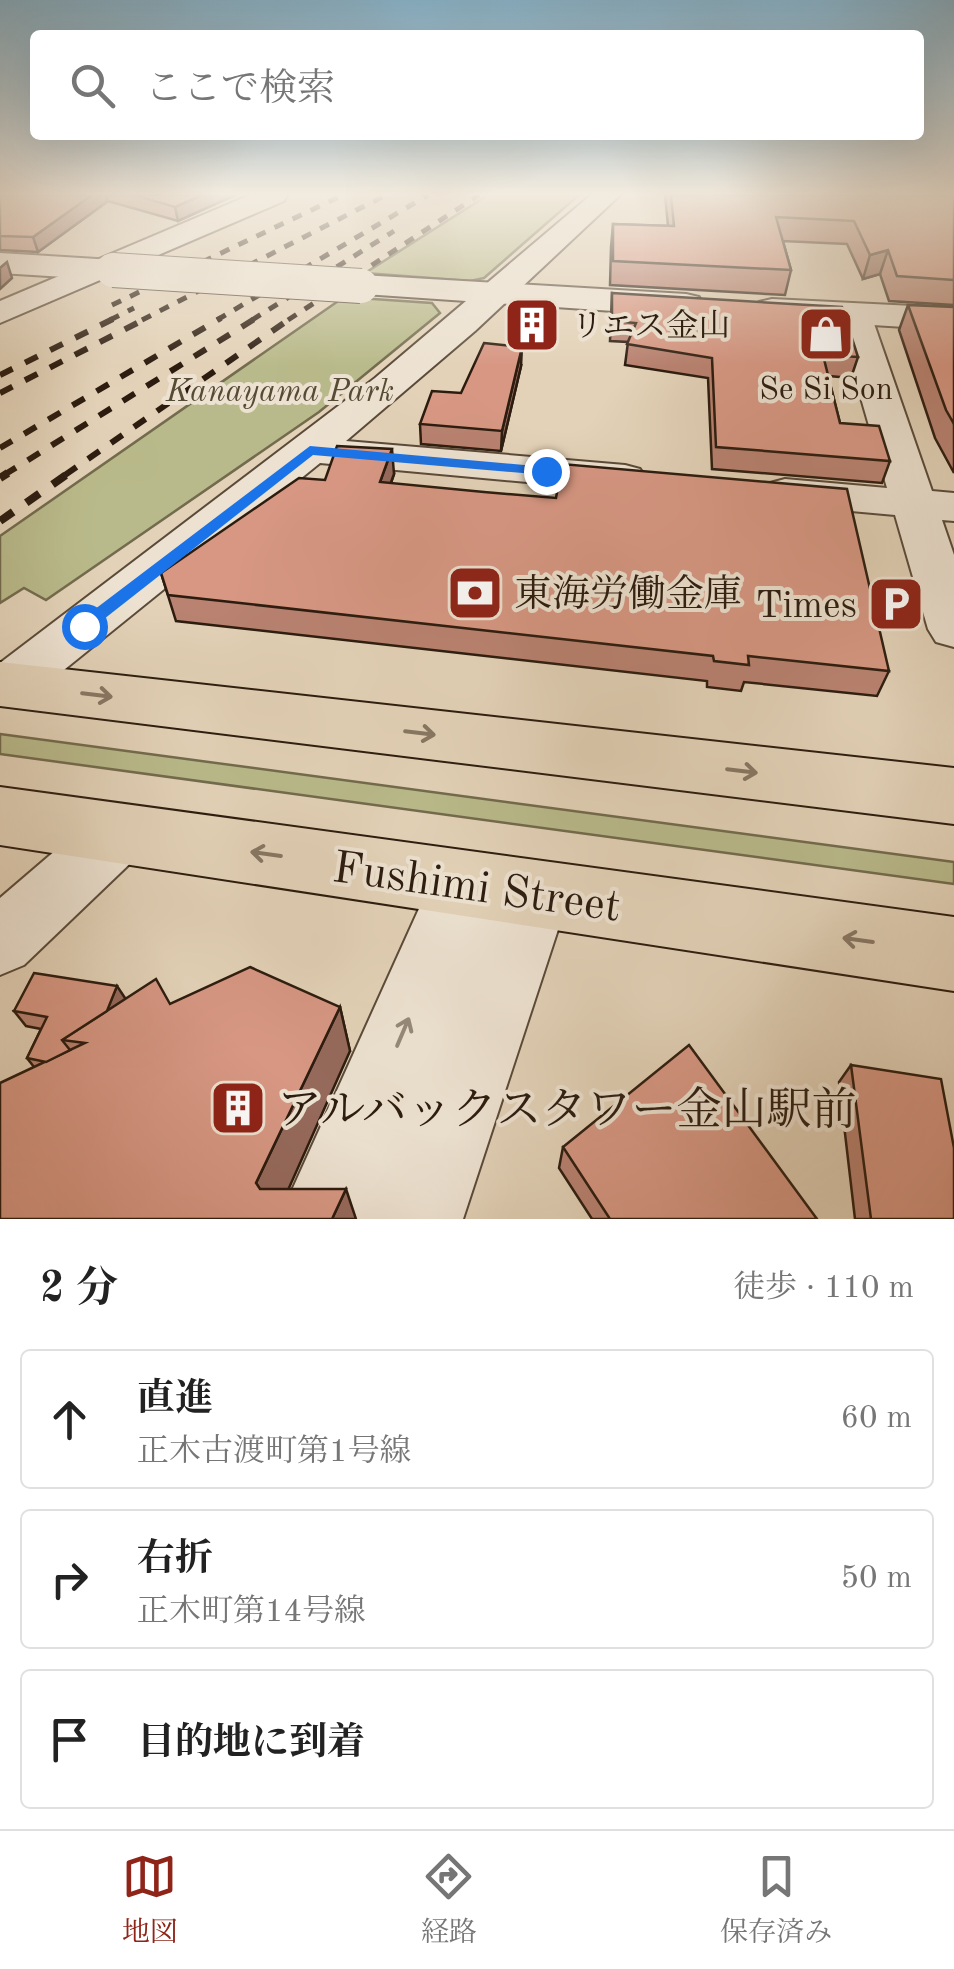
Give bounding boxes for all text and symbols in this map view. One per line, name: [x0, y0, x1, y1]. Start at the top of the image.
search box: [30, 30, 924, 140]
icon: search: [65, 58, 120, 113]
text: ここで検索: [145, 71, 335, 109]
building icon: リエス金山: [502, 295, 562, 355]
shop icon: Se Si Son: [796, 304, 856, 364]
place label: リエス金山: [571, 308, 730, 344]
place label: Se Si Son: [759, 375, 893, 407]
park label: Kanayama Park: [165, 377, 394, 409]
route end: [524, 449, 570, 495]
bank icon: 東海労働金庫: [445, 563, 505, 623]
place label: 東海労働金庫: [514, 573, 742, 615]
parking icon: Times: [866, 574, 926, 634]
place label: Times: [755, 588, 857, 626]
route start: [62, 604, 108, 650]
one-way arrow: [80, 686, 112, 705]
one-way arrow: [403, 724, 435, 743]
one-way arrow: [726, 762, 758, 781]
one-way arrow: [250, 845, 282, 863]
street label: Fushimi Street: [329, 847, 623, 932]
one-way arrow: [842, 930, 874, 948]
one-way arrow: [396, 1017, 414, 1048]
building icon: アルバックスタワー金山駅前: [208, 1078, 268, 1138]
place label: アルバックスタワー金山駅前: [277, 1086, 857, 1135]
text: 2 分: [40, 1269, 118, 1311]
text: 徒歩 · 110 m: [733, 1273, 914, 1305]
text: 直進: [137, 1381, 213, 1419]
icon: ahead: [42, 1392, 97, 1447]
text: 60 m: [841, 1403, 912, 1435]
text: 正木古渡町第1号線: [137, 1437, 412, 1469]
text: 右折: [137, 1541, 213, 1579]
icon: right: [42, 1552, 97, 1607]
text: 50 m: [841, 1563, 912, 1595]
text: 正木町第14号線: [137, 1597, 366, 1629]
icon: arrive: [42, 1712, 97, 1767]
text: 目的地に到着: [137, 1725, 365, 1763]
tab: 地図: [122, 1849, 178, 1952]
tab: 経路: [421, 1849, 477, 1952]
tab: 保存済み: [720, 1849, 832, 1952]

